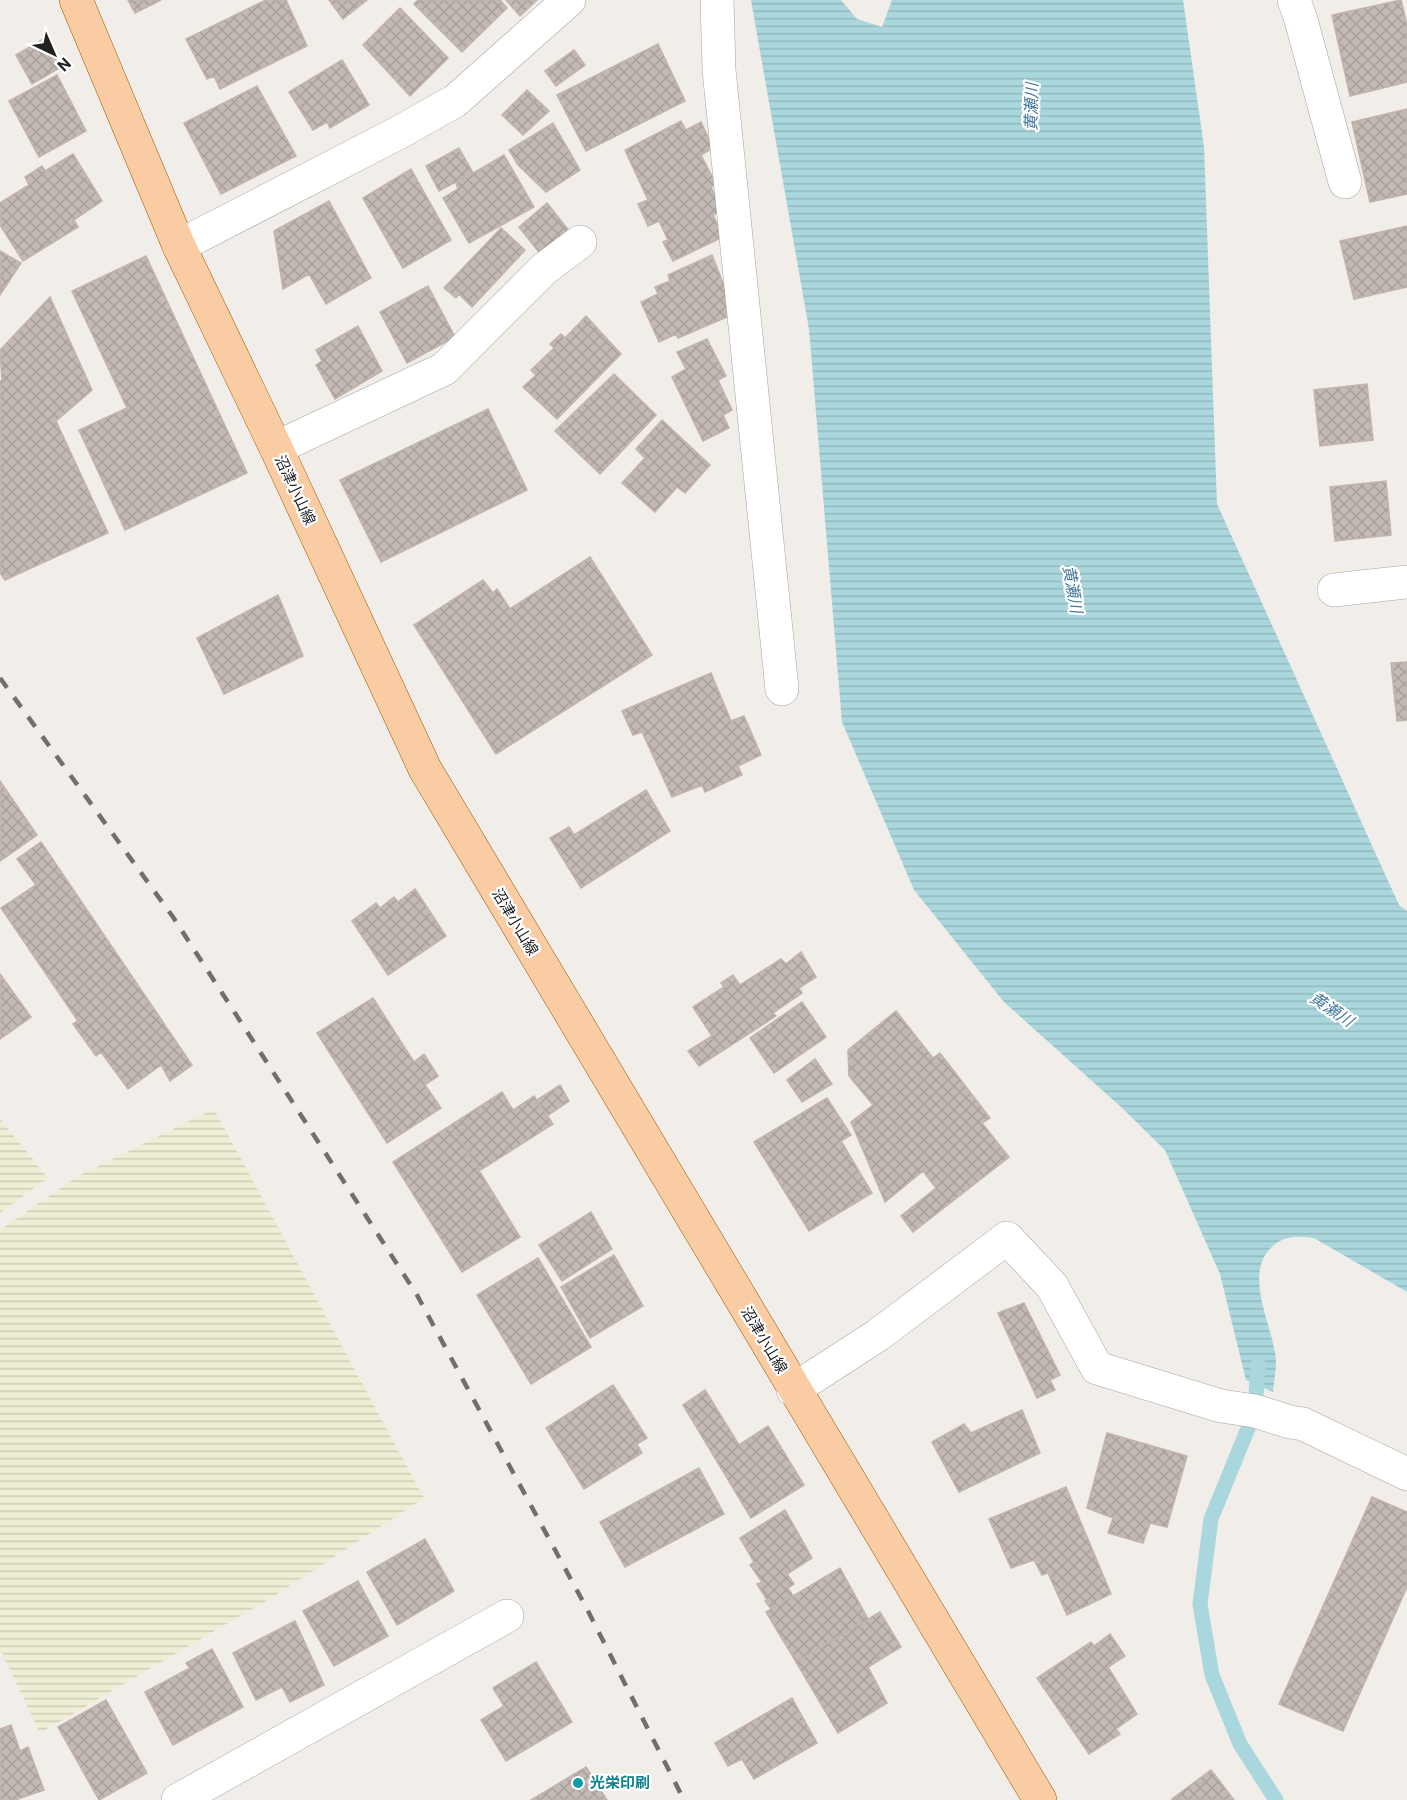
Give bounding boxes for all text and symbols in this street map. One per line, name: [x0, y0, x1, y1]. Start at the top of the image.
north arrow: [24, 24, 84, 84]
text: N: [53, 54, 75, 75]
water label: 黄瀬川: [1022, 81, 1041, 131]
street label: 沼津小山線: [271, 452, 319, 528]
water label: 黄瀬川: [1059, 564, 1086, 616]
street label: 沼津小山線: [488, 885, 542, 959]
water label: 黄瀬川: [1307, 988, 1359, 1032]
street label: 沼津小山線: [737, 1303, 791, 1377]
place label: 光栄印刷: [590, 1774, 650, 1792]
marker: 光栄印刷: [571, 1776, 585, 1790]

